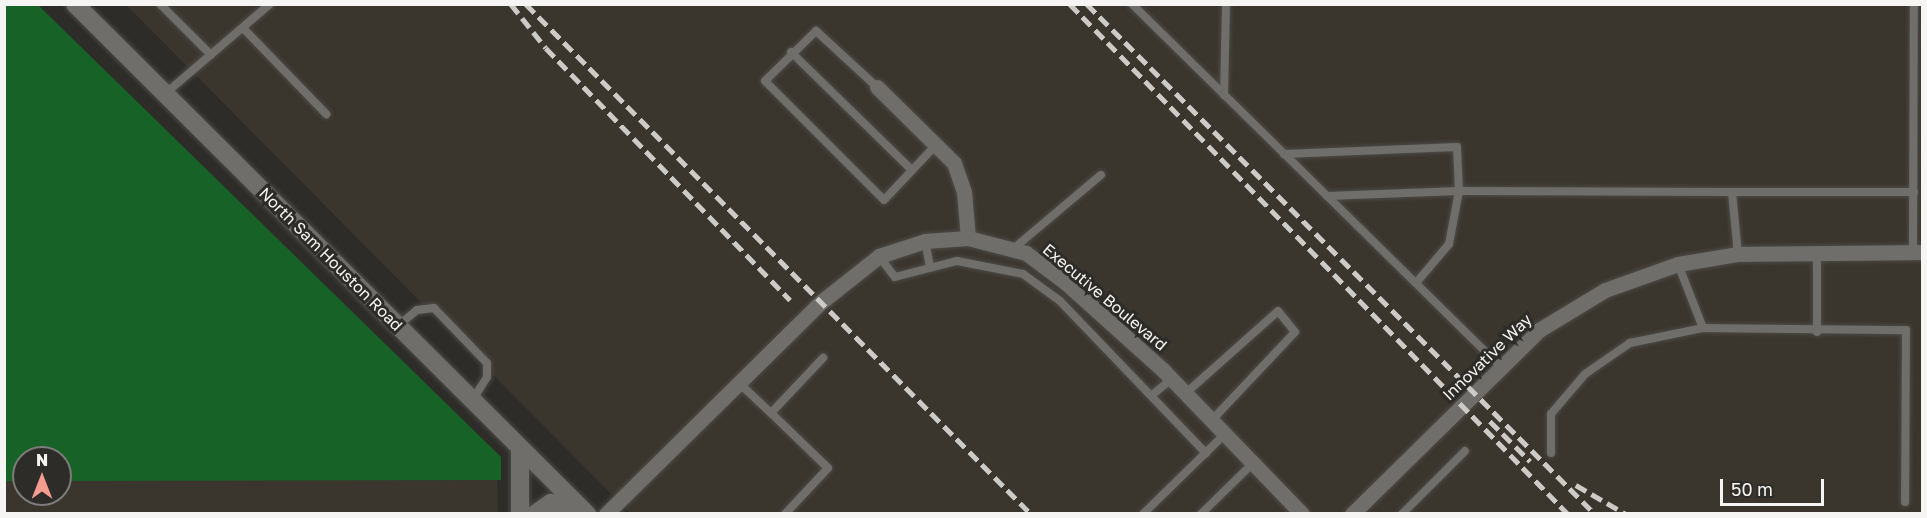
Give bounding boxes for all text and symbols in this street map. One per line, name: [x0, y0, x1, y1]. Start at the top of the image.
street label: North Sam Houston Road: [255, 183, 407, 335]
street label: Executive Boulevard: [1039, 240, 1171, 354]
street label: Innovative Way: [1438, 310, 1536, 404]
north arrow: [12, 446, 72, 506]
text: N: [36, 450, 48, 470]
scale bar: [1723, 467, 1826, 505]
text: 50 m: [1731, 478, 1773, 500]

